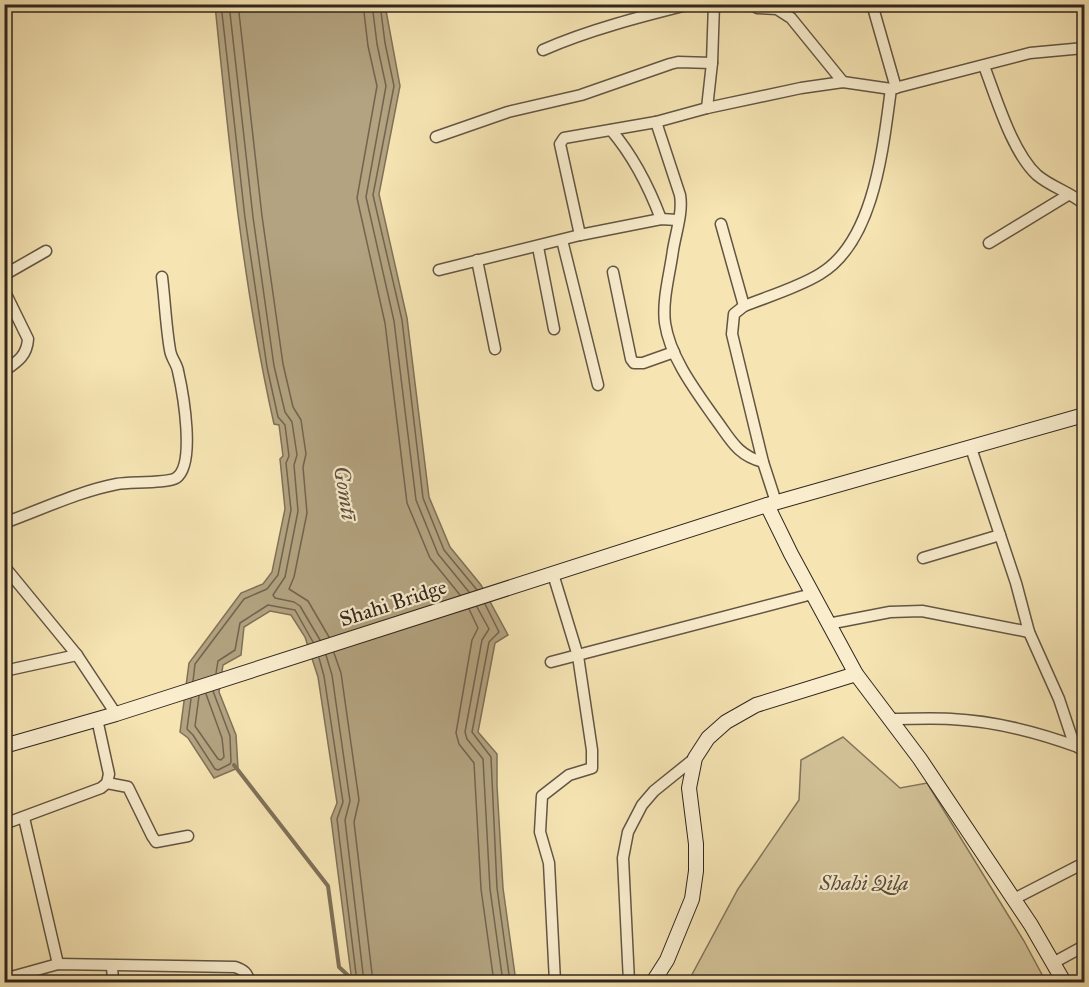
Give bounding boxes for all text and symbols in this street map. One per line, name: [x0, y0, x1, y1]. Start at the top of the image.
water label: Gomtī: [328, 464, 364, 525]
street label: Shahi Bridge: [336, 573, 450, 633]
park label: Shahi Qila: [818, 870, 909, 896]

